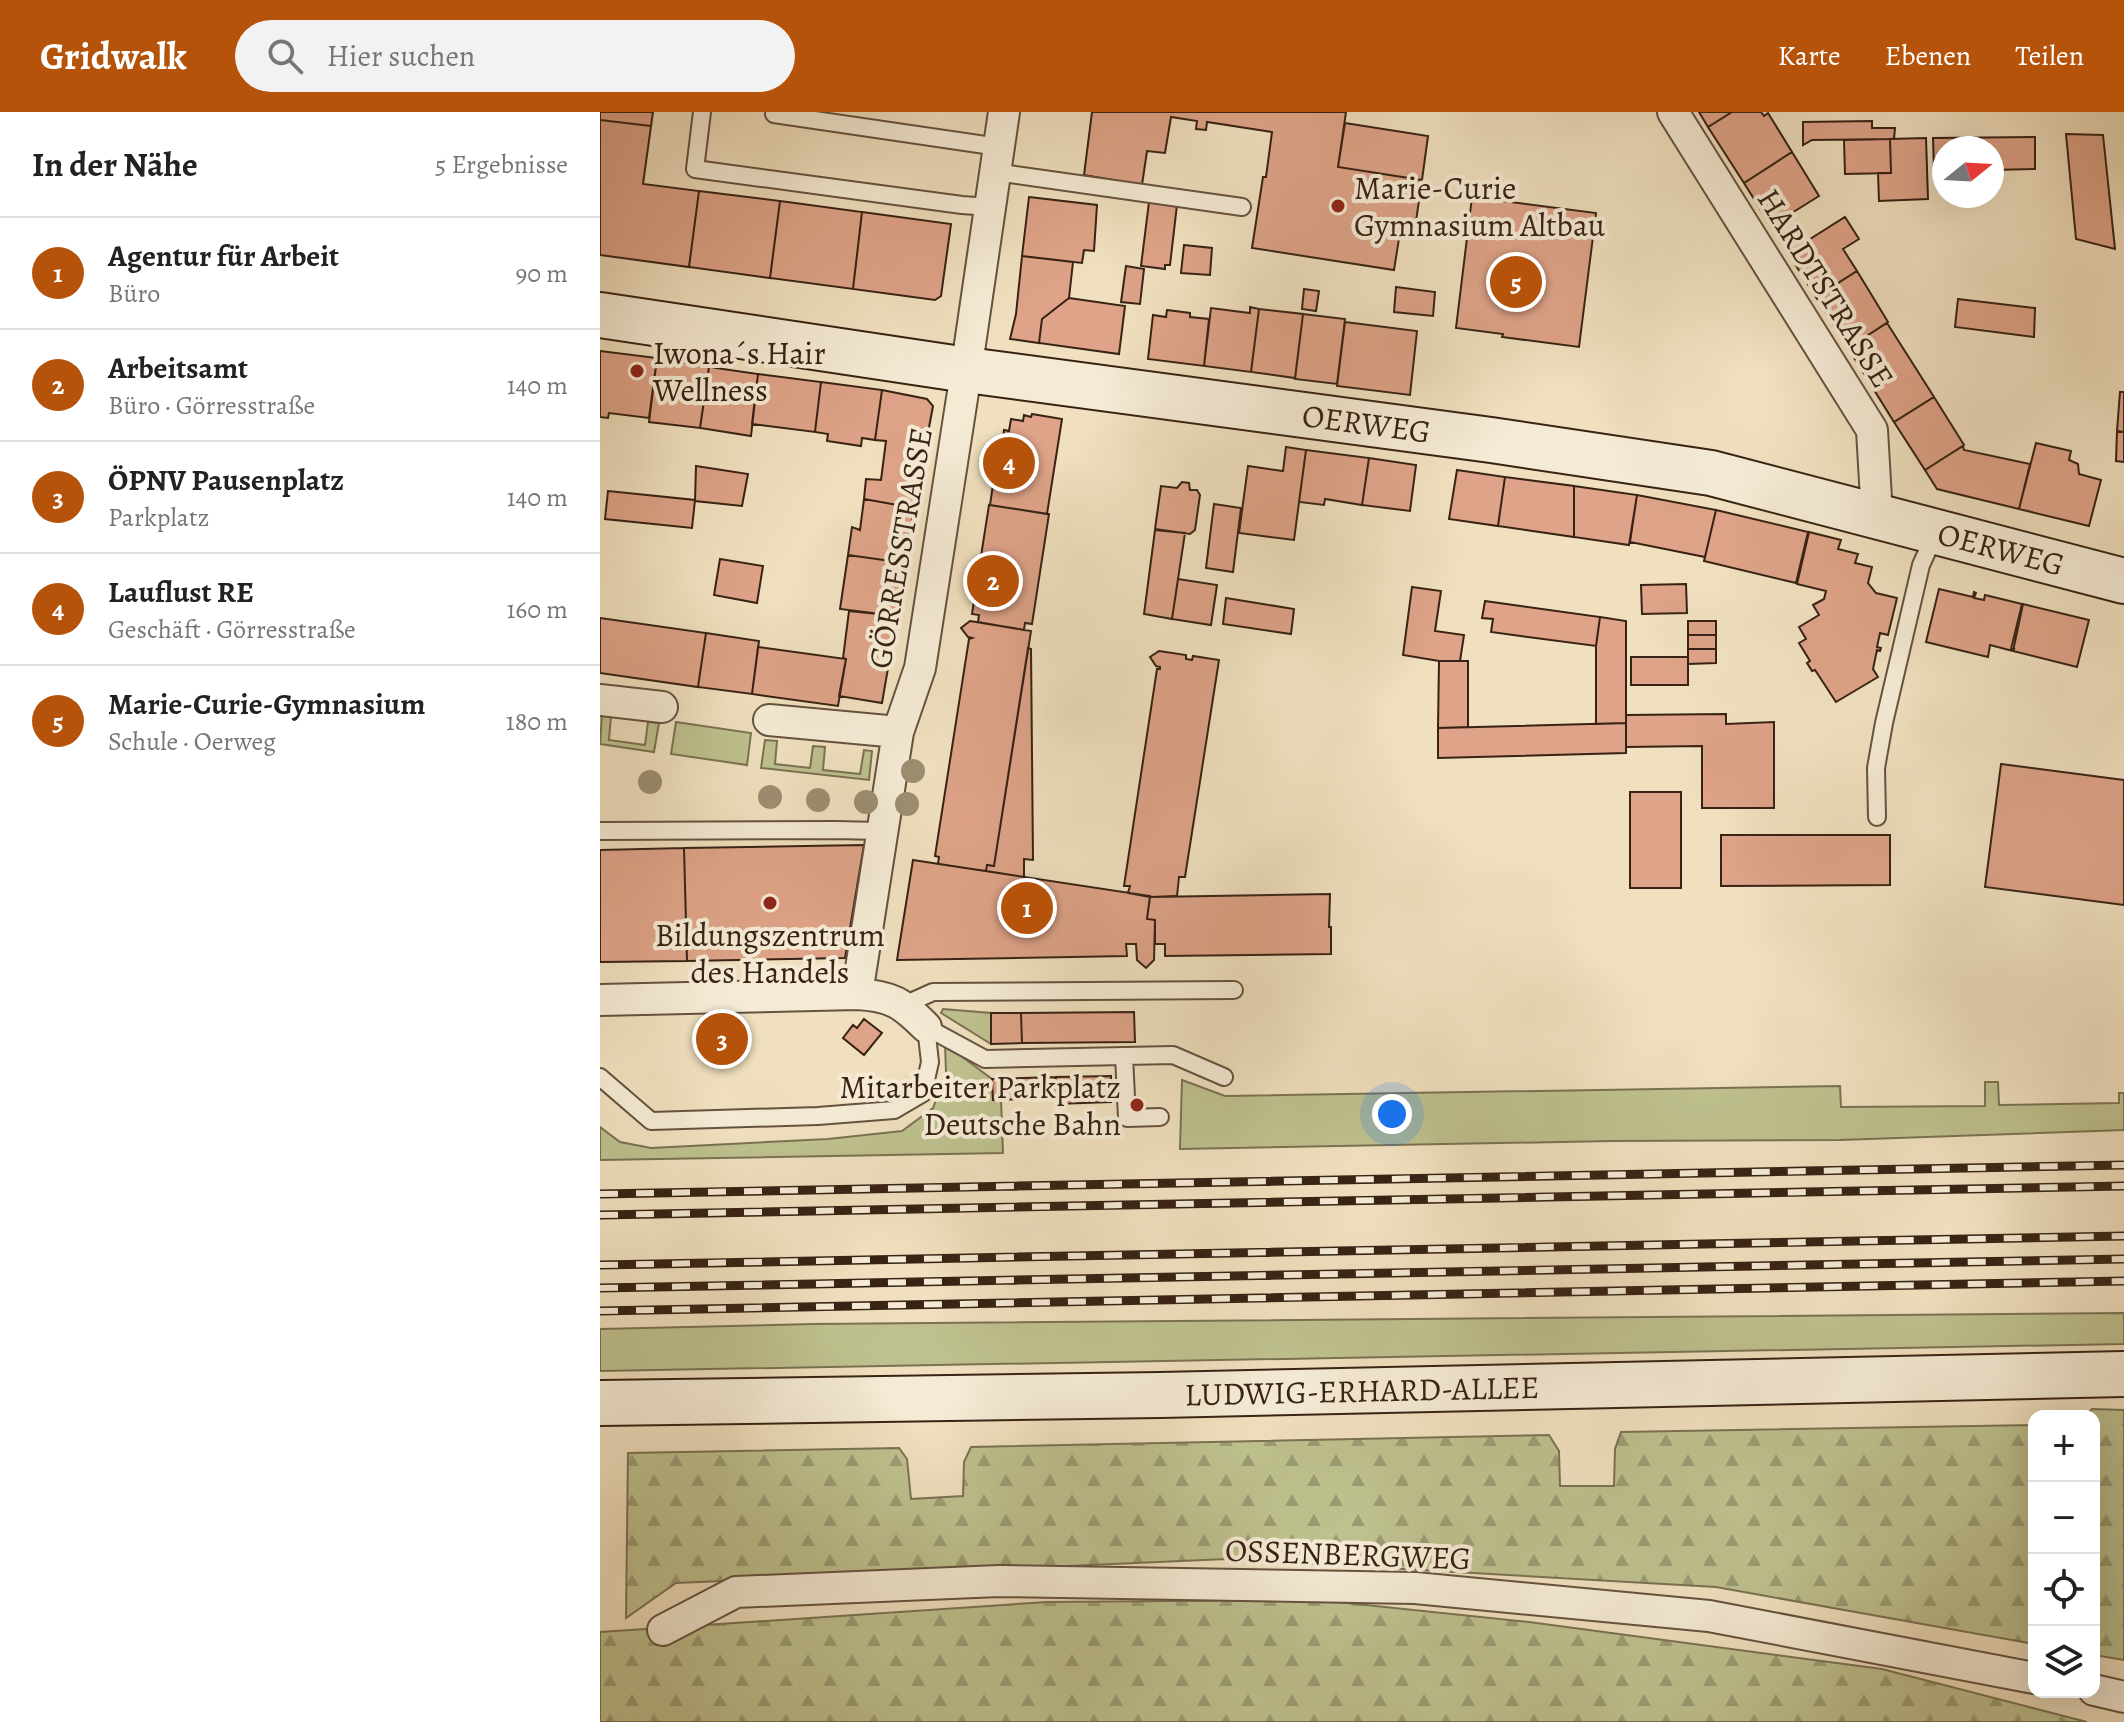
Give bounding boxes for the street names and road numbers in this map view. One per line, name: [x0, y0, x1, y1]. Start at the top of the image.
street label: HARDTSTRASSE: [1747, 180, 1905, 396]
street label: OERWEG: [1299, 393, 1433, 454]
street label: GÖRRESSTRASSE: [857, 424, 943, 672]
street label: OERWEG: [1933, 511, 2069, 586]
street label: LUDWIG-ERHARD-ALLEE: [1184, 1365, 1540, 1416]
street label: OSSENBERGWEG: [1224, 1528, 1472, 1580]

